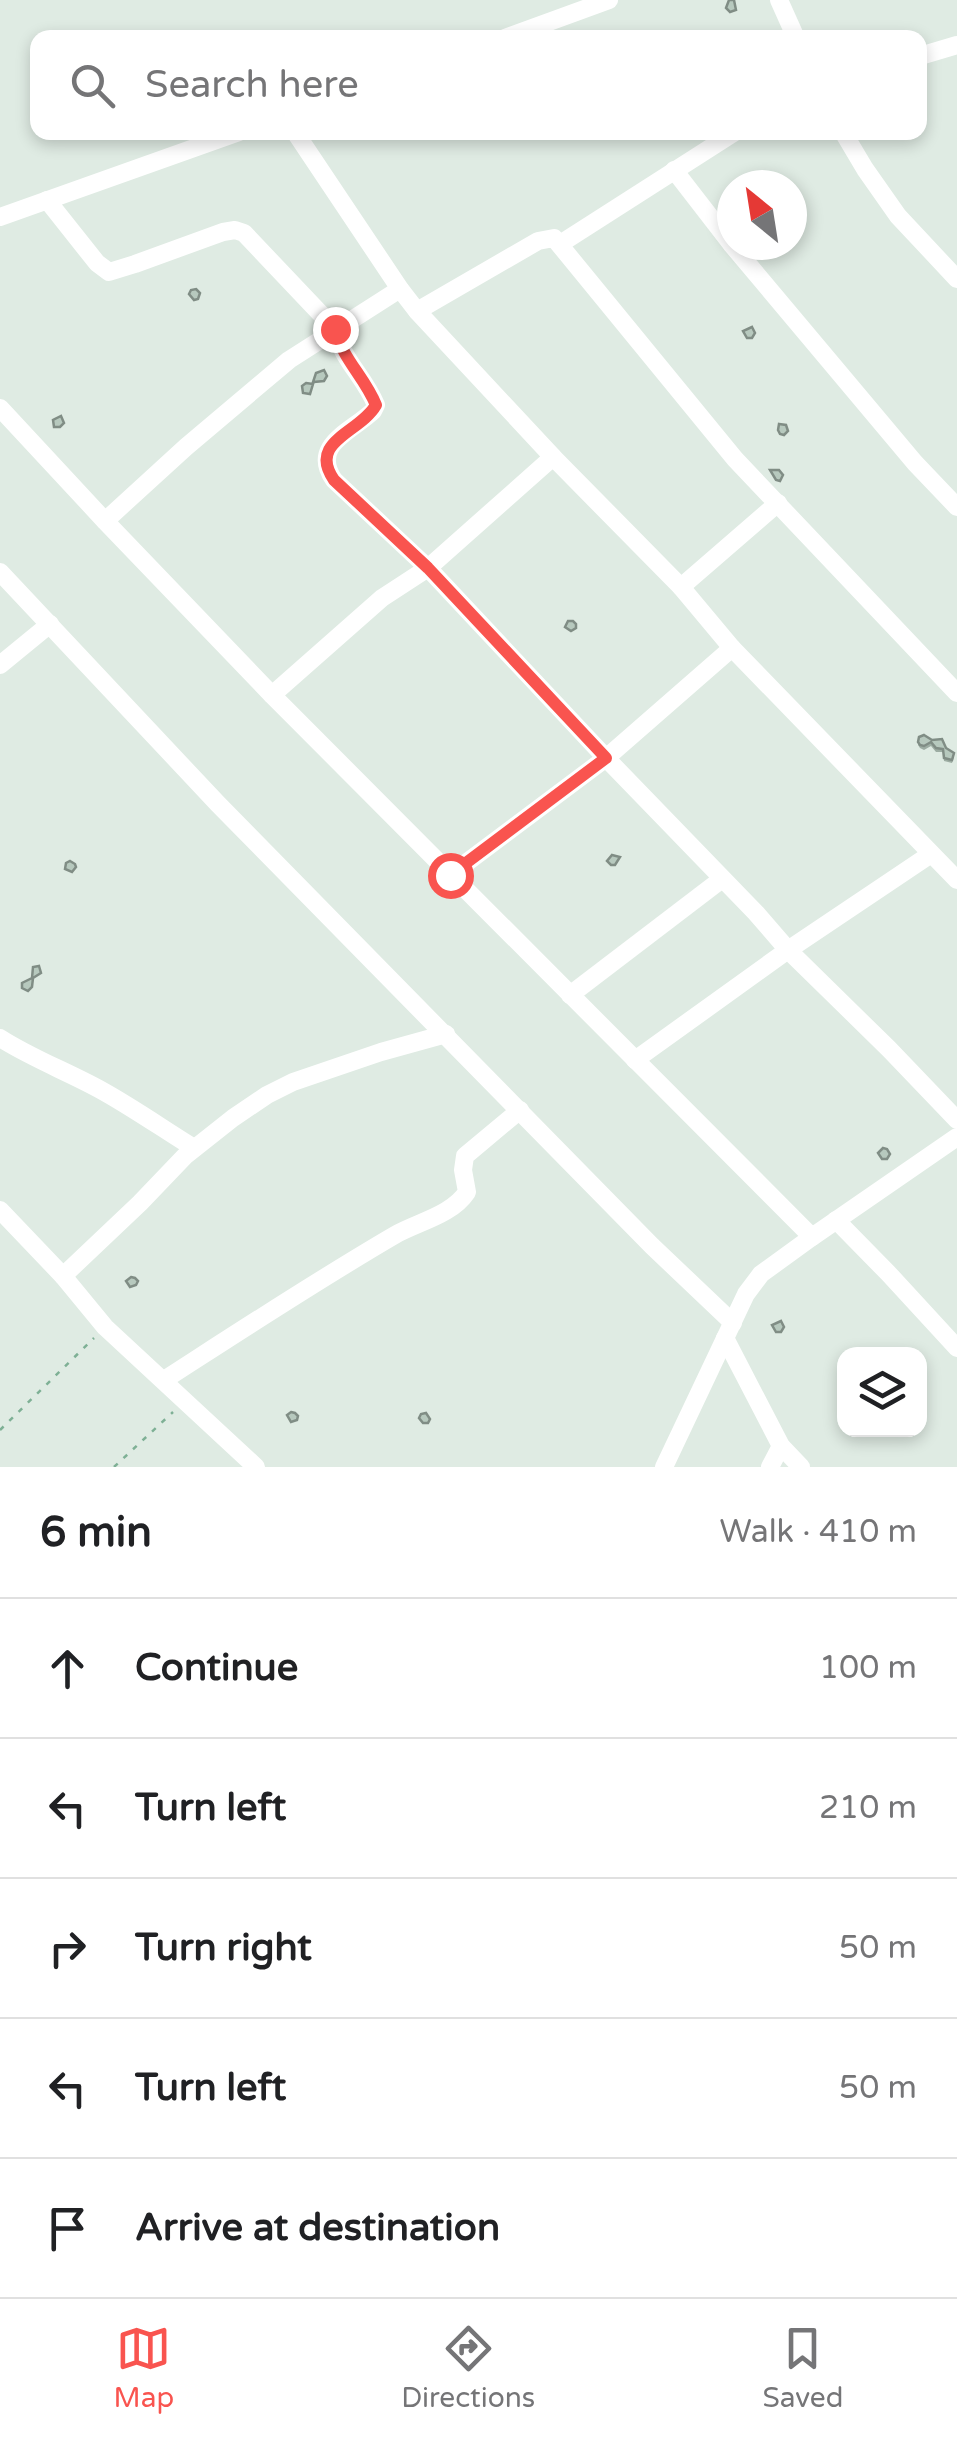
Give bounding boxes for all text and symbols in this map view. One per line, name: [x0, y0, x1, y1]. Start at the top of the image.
search box: [30, 30, 927, 140]
icon: search: [65, 58, 120, 113]
text: Search here: [145, 62, 359, 108]
north arrow: [717, 170, 807, 260]
route end: [313, 307, 359, 353]
route start: [428, 853, 474, 899]
map controls: [837, 1347, 927, 1437]
button: layers: [837, 1347, 927, 1437]
text: 6 min: [40, 1507, 152, 1558]
text: Walk · 410 m: [720, 1513, 917, 1551]
icon: ahead: [40, 1641, 95, 1696]
text: Continue: [135, 1645, 298, 1691]
text: 100 m: [819, 1649, 917, 1687]
icon: left: [40, 1781, 95, 1836]
text: Turn left: [135, 1785, 286, 1831]
text: 210 m: [819, 1789, 917, 1827]
icon: right: [40, 1921, 95, 1976]
text: Turn right: [135, 1925, 312, 1971]
text: 50 m: [839, 1929, 917, 1967]
icon: left: [40, 2061, 95, 2116]
text: Turn left: [135, 2065, 286, 2111]
text: 50 m: [839, 2069, 917, 2107]
icon: arrive: [40, 2201, 95, 2256]
text: Arrive at destination: [135, 2205, 500, 2251]
tab: Map: [114, 2321, 174, 2415]
tab: Directions: [401, 2321, 535, 2415]
tab: Saved: [762, 2321, 843, 2415]

